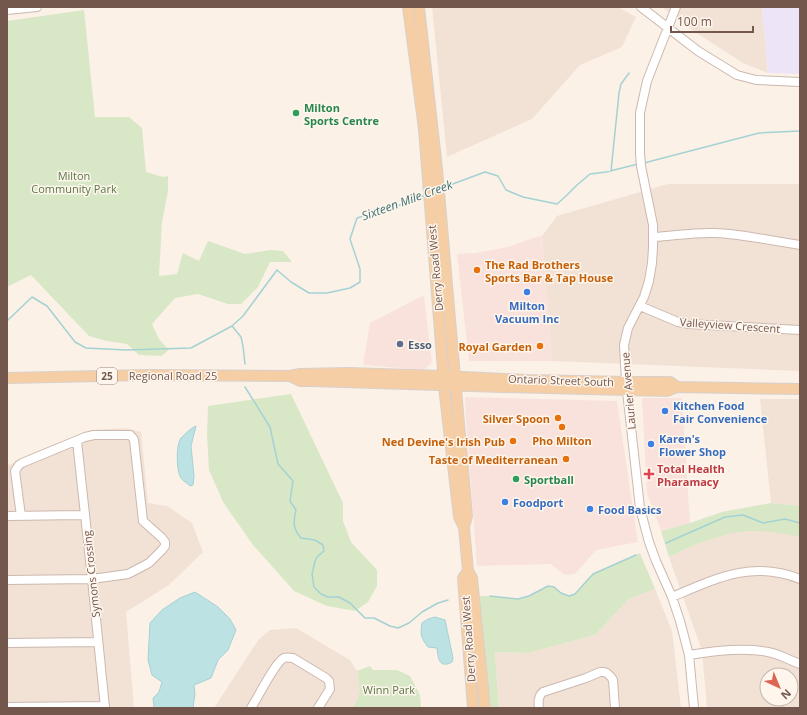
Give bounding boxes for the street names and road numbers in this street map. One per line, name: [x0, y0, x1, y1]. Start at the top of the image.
street label: Derry Road West: [424, 224, 446, 312]
street label: Valleyview Crescent: [679, 314, 781, 336]
street label: Laurier Avenue: [617, 352, 639, 430]
road number: 25: [97, 368, 117, 384]
street label: Regional Road 25: [129, 368, 217, 383]
street label: Ontario Street South: [508, 371, 614, 389]
street label: Symons Crossing: [79, 530, 103, 618]
street label: Derry Road West: [458, 595, 478, 682]

